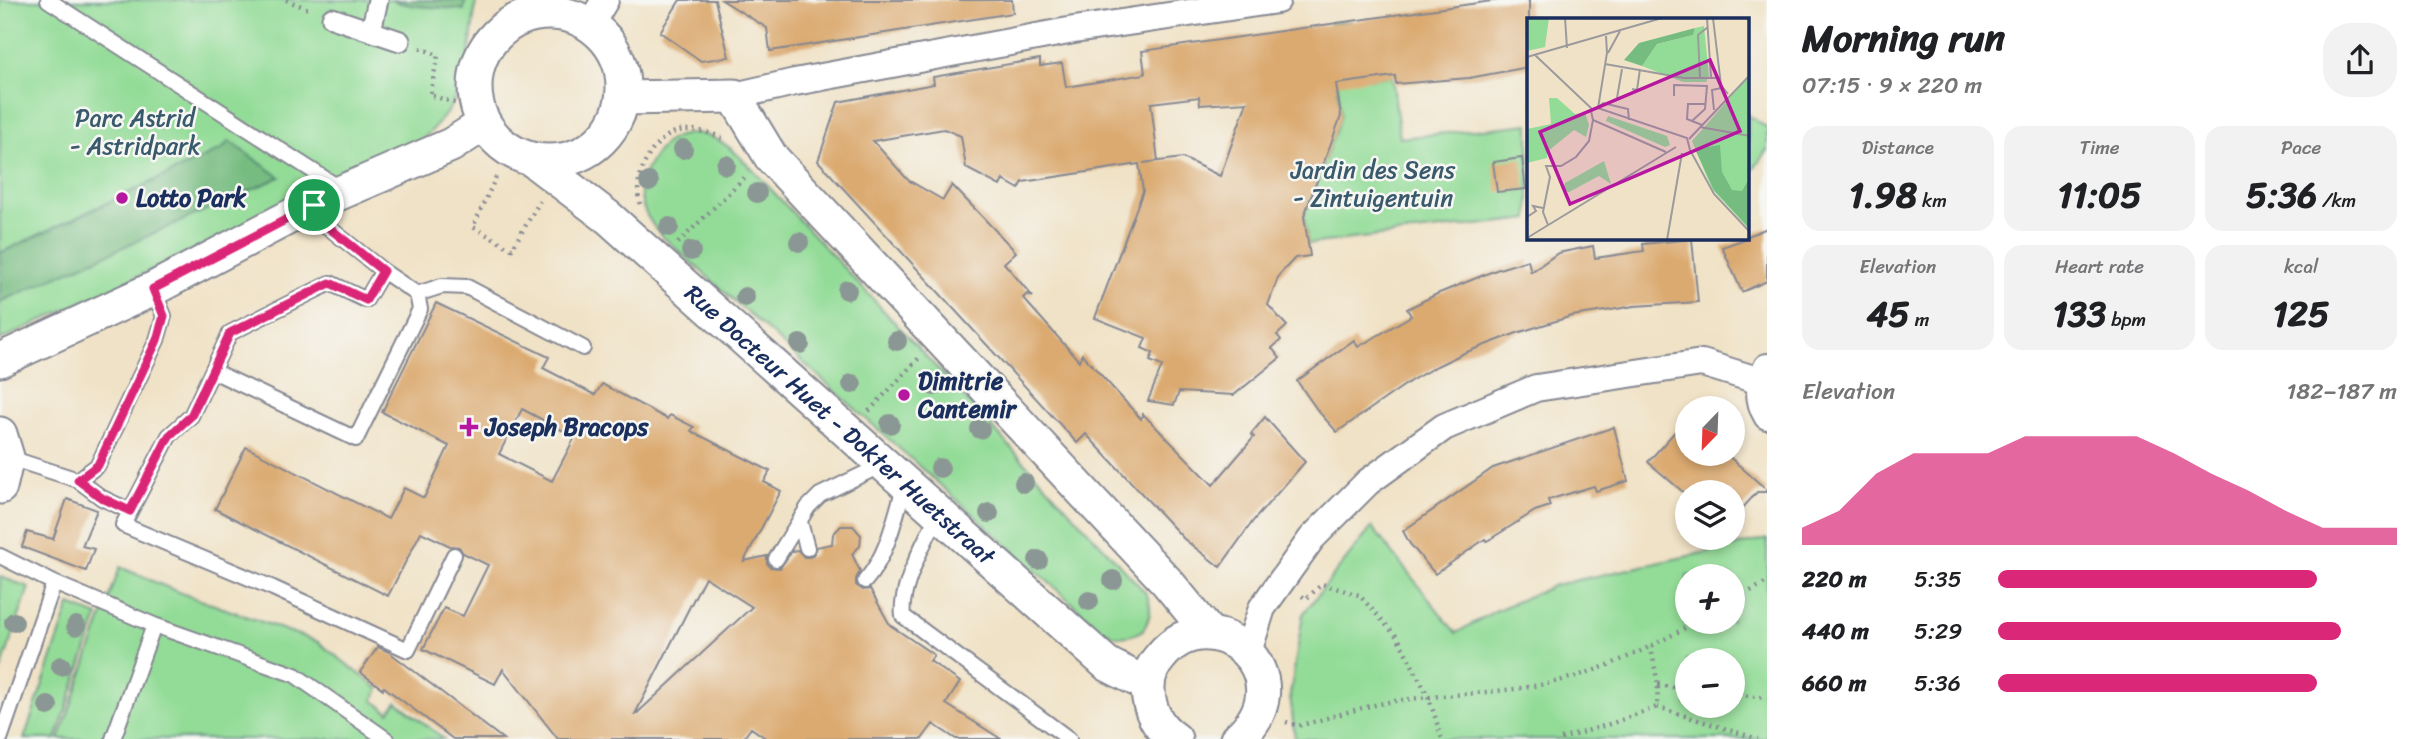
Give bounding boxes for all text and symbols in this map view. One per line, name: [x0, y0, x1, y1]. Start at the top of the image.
text: Morning run: [1802, 5, 2005, 72]
inset map: [1527, 18, 1750, 240]
button: share: [2323, 23, 2397, 97]
text: 07:15 · 9 × 220 m: [1802, 65, 1982, 106]
park label: Parc Astrid - Astridpark: [69, 97, 201, 167]
text: Distance: [1862, 131, 1934, 164]
text: Time: [2079, 131, 2120, 164]
text: Pace: [2281, 131, 2321, 164]
park label: Jardin des Sens - Zintuigentuin: [1290, 149, 1456, 219]
text: 1.98: [1849, 164, 1917, 226]
text: 11:05: [2057, 164, 2142, 226]
text: 5:36: [2246, 164, 2317, 226]
pin: [284, 175, 344, 235]
place label: Lotto Park: [136, 177, 247, 219]
text: km: [1917, 184, 1947, 217]
text: /km: [2317, 184, 2356, 217]
icon: arrive: [295, 186, 333, 224]
marker: Lotto Park: [114, 190, 130, 206]
text: Elevation: [1859, 250, 1936, 283]
text: Heart rate: [2055, 250, 2144, 283]
text: kcal: [2284, 250, 2318, 283]
street label: Rue Docteur Huet - Dokter Huetstraat: [675, 274, 1006, 577]
text: 45: [1866, 283, 1910, 345]
text: 133: [2053, 283, 2106, 345]
text: 125: [2273, 283, 2329, 345]
text: m: [1910, 303, 1929, 336]
text: bpm: [2106, 303, 2146, 336]
place label: Dimitrie Cantemir: [917, 360, 1018, 430]
text: Elevation: [1802, 371, 1895, 412]
text: 182–187 m: [2286, 371, 2397, 412]
marker: Dimitrie Cantemir: [896, 387, 912, 403]
north arrow: [1675, 396, 1745, 466]
map controls: [1675, 396, 1745, 718]
place label: Joseph Bracops: [483, 406, 649, 448]
marker: Joseph Bracops: [459, 417, 479, 437]
button: layers: [1675, 480, 1745, 550]
text: 220 m: [1802, 559, 1867, 600]
text: 5:35: [1914, 559, 1962, 600]
button: +: [1675, 564, 1745, 634]
text: 440 m: [1802, 611, 1869, 652]
text: 5:29: [1914, 611, 1962, 652]
button: −: [1675, 648, 1745, 718]
text: 660 m: [1802, 663, 1866, 704]
text: 5:36: [1914, 663, 1961, 704]

